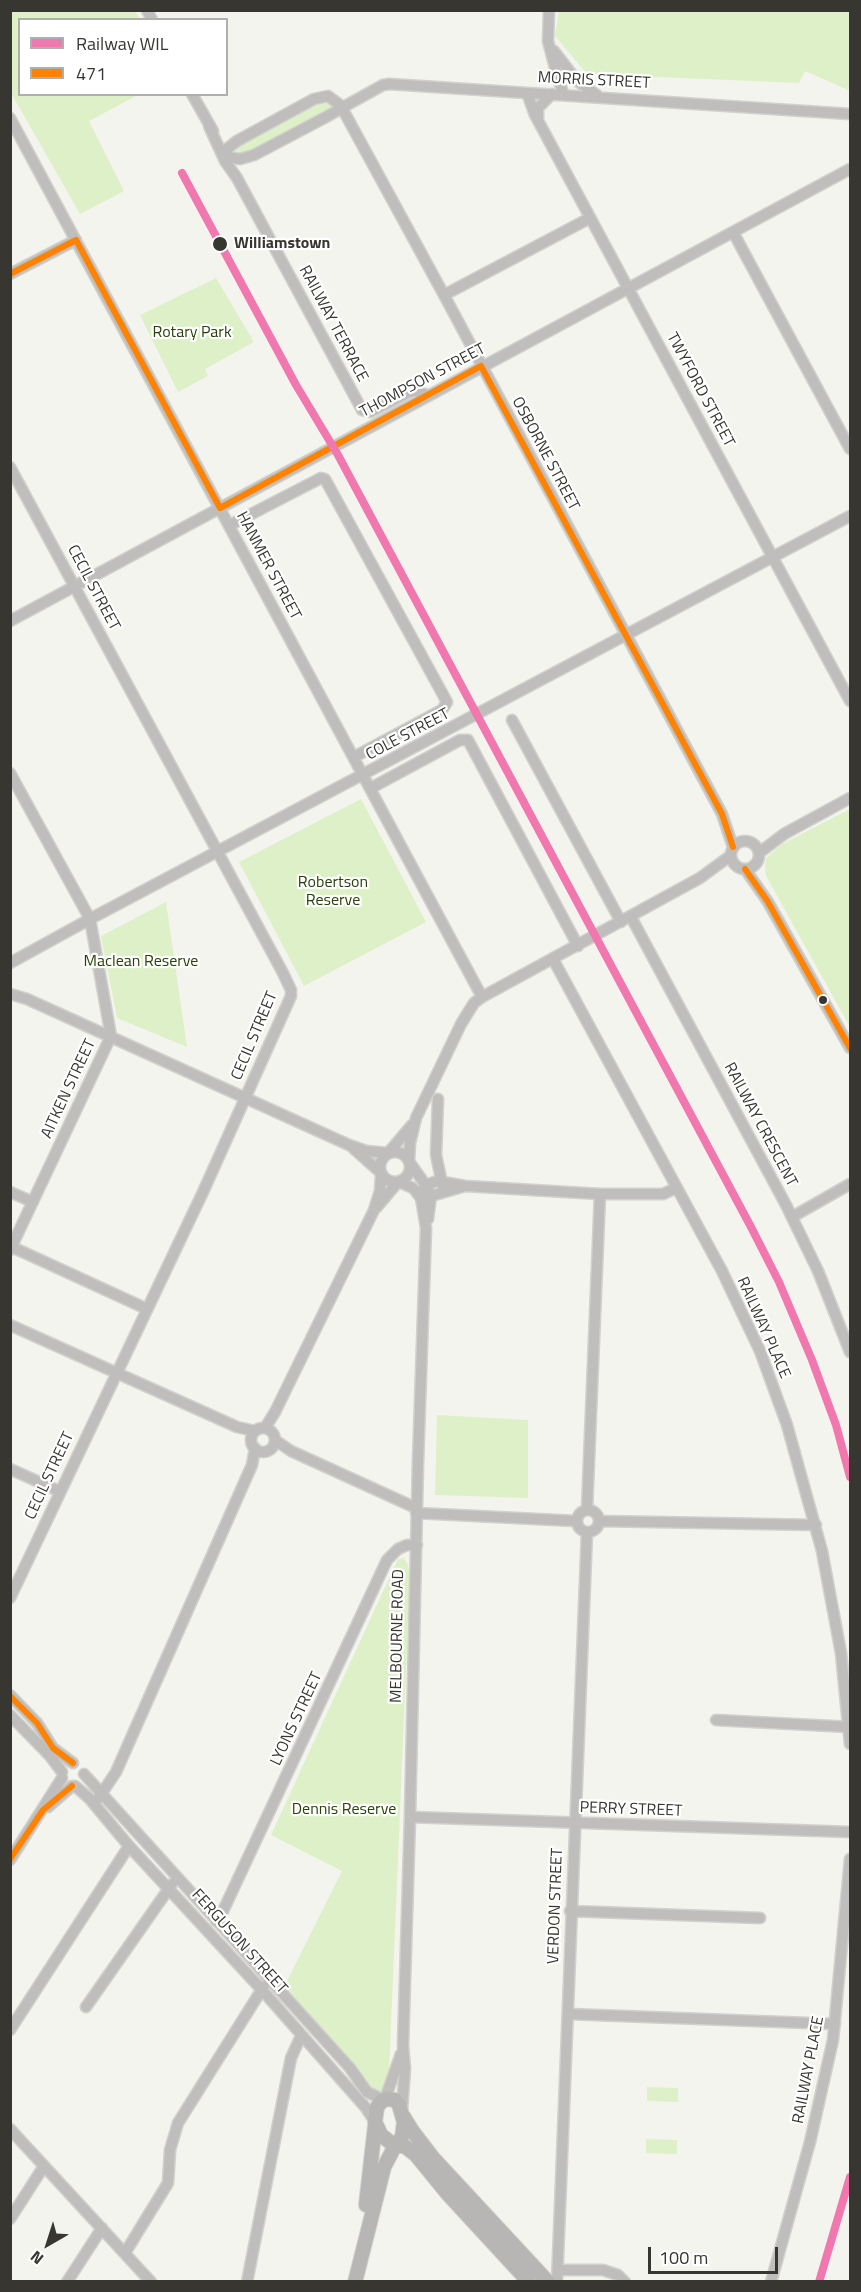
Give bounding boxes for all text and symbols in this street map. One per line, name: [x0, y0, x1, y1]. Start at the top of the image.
legend: [18, 18, 228, 96]
text: Railway WIL: [76, 30, 168, 57]
text: 471: [76, 60, 106, 87]
street label: MORRIS STREET: [537, 68, 651, 94]
place label: Williamstown: [234, 234, 330, 254]
marker: Williamstown: [211, 235, 229, 253]
street label: RAILWAY TERRACE: [294, 263, 372, 385]
park label: Rotary Park: [152, 323, 232, 343]
street label: TWYFORD STREET: [662, 330, 738, 450]
street label: THOMPSON STREET: [357, 340, 489, 422]
street label: OSBORNE STREET: [507, 394, 583, 514]
street label: HANMER STREET: [231, 509, 305, 623]
street label: CECIL STREET: [62, 542, 124, 634]
street label: COLE STREET: [363, 705, 453, 765]
park label: Robertson Reserve: [298, 873, 368, 911]
park label: Maclean Reserve: [84, 952, 198, 972]
street label: CECIL STREET: [228, 989, 282, 1083]
unlabelled marker: [817, 994, 829, 1006]
street label: AITKEN STREET: [38, 1036, 100, 1142]
street label: RAILWAY CRESCENT: [719, 1060, 801, 1190]
street label: RAILWAY PLACE: [732, 1274, 794, 1382]
street label: CECIL STREET: [21, 1429, 79, 1523]
street label: MELBOURNE ROAD: [387, 1569, 409, 1703]
street label: LYONS STREET: [267, 1669, 327, 1769]
street label: PERRY STREET: [579, 1799, 683, 1821]
park label: Dennis Reserve: [292, 1800, 396, 1820]
street label: VERDON STREET: [544, 1848, 568, 1964]
street label: FERGUSON STREET: [187, 1886, 291, 1998]
street label: RAILWAY PLACE: [789, 2015, 829, 2125]
north arrow: [18, 2214, 78, 2274]
scale bar: [651, 2235, 782, 2273]
text: 100 m: [659, 2244, 708, 2271]
text: N: [25, 2245, 49, 2271]

